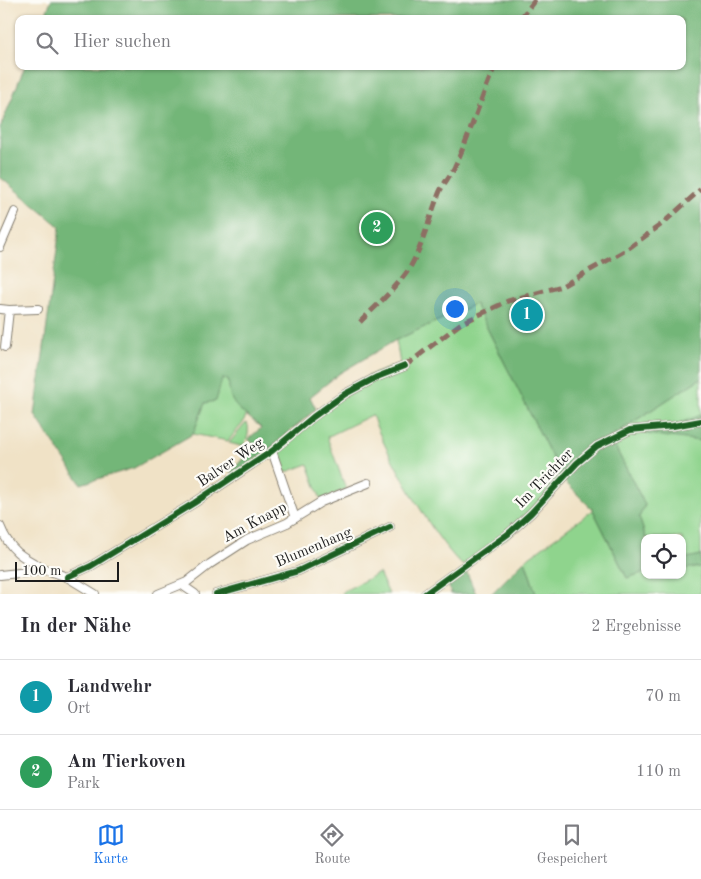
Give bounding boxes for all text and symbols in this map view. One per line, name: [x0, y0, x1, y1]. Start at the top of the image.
search box: [15, 15, 686, 70]
icon: search: [33, 29, 61, 57]
text: Hier suchen: [73, 33, 171, 52]
pin: 2: [361, 209, 393, 247]
your location: [442, 296, 468, 322]
pin: 1: [511, 296, 543, 334]
street label: Balver Weg: [195, 436, 267, 490]
street label: Im Trichter: [513, 446, 577, 512]
street label: Am Knapp: [221, 500, 290, 546]
street label: Blumenhang: [274, 525, 354, 571]
map controls: [641, 534, 686, 579]
button: locate: [641, 534, 686, 579]
scale bar: [15, 559, 119, 582]
text: 100 m: [22, 564, 61, 578]
text: In der Nähe: [20, 616, 131, 637]
text: 2 Ergebnisse: [591, 619, 681, 635]
text: Landwehr: [67, 678, 152, 697]
text: 1: [31, 689, 41, 705]
text: 70 m: [645, 689, 681, 705]
text: Ort: [67, 701, 90, 717]
text: Am Tierkoven: [67, 753, 186, 772]
text: 2: [31, 764, 41, 780]
text: 110 m: [636, 764, 681, 780]
text: Park: [67, 776, 100, 792]
tab: Karte: [93, 821, 128, 868]
tab: Route: [314, 821, 350, 868]
tab: Gespeichert: [537, 821, 608, 868]

